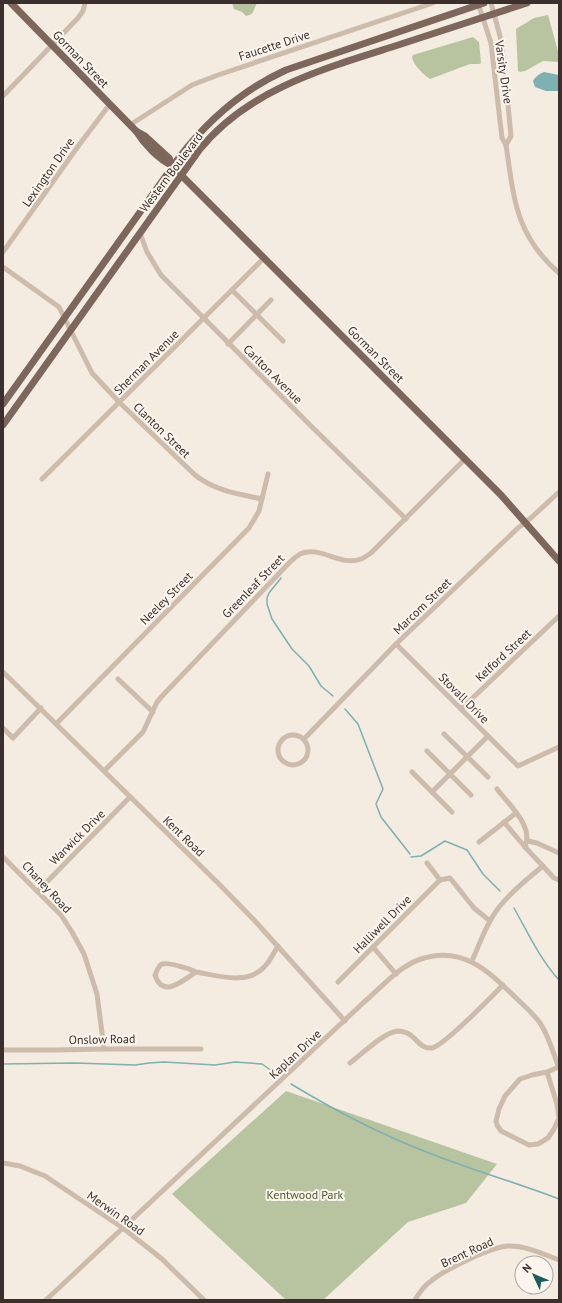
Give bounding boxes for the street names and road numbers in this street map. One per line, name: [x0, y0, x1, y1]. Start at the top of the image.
street label: Faucette Drive: [236, 26, 312, 64]
street label: Gorman Street: [50, 27, 112, 91]
street label: Varsity Drive: [492, 38, 516, 105]
street label: Western Boulevard: [136, 129, 206, 215]
street label: Lexington Drive: [19, 135, 77, 209]
street label: Gorman Street: [345, 323, 407, 385]
street label: Sherman Avenue: [110, 326, 182, 398]
street label: Carlton Avenue: [240, 341, 306, 407]
street label: Clanton Street: [130, 399, 194, 461]
street label: Greenleaf Street: [219, 551, 287, 621]
street label: Neeley Street: [136, 568, 196, 628]
street label: Marcom Street: [390, 575, 454, 637]
street label: Kelford Street: [472, 625, 534, 685]
street label: Stovall Drive: [436, 670, 492, 726]
street label: Warwick Drive: [46, 806, 108, 868]
street label: Kent Road: [160, 813, 208, 859]
street label: Chaney Road: [19, 858, 75, 916]
street label: Halliwell Drive: [350, 892, 414, 956]
street label: Kaplan Drive: [266, 1026, 324, 1082]
street label: Onslow Road: [68, 1031, 136, 1047]
street label: Merwin Road: [84, 1188, 148, 1238]
street label: Brent Road: [438, 1233, 496, 1271]

